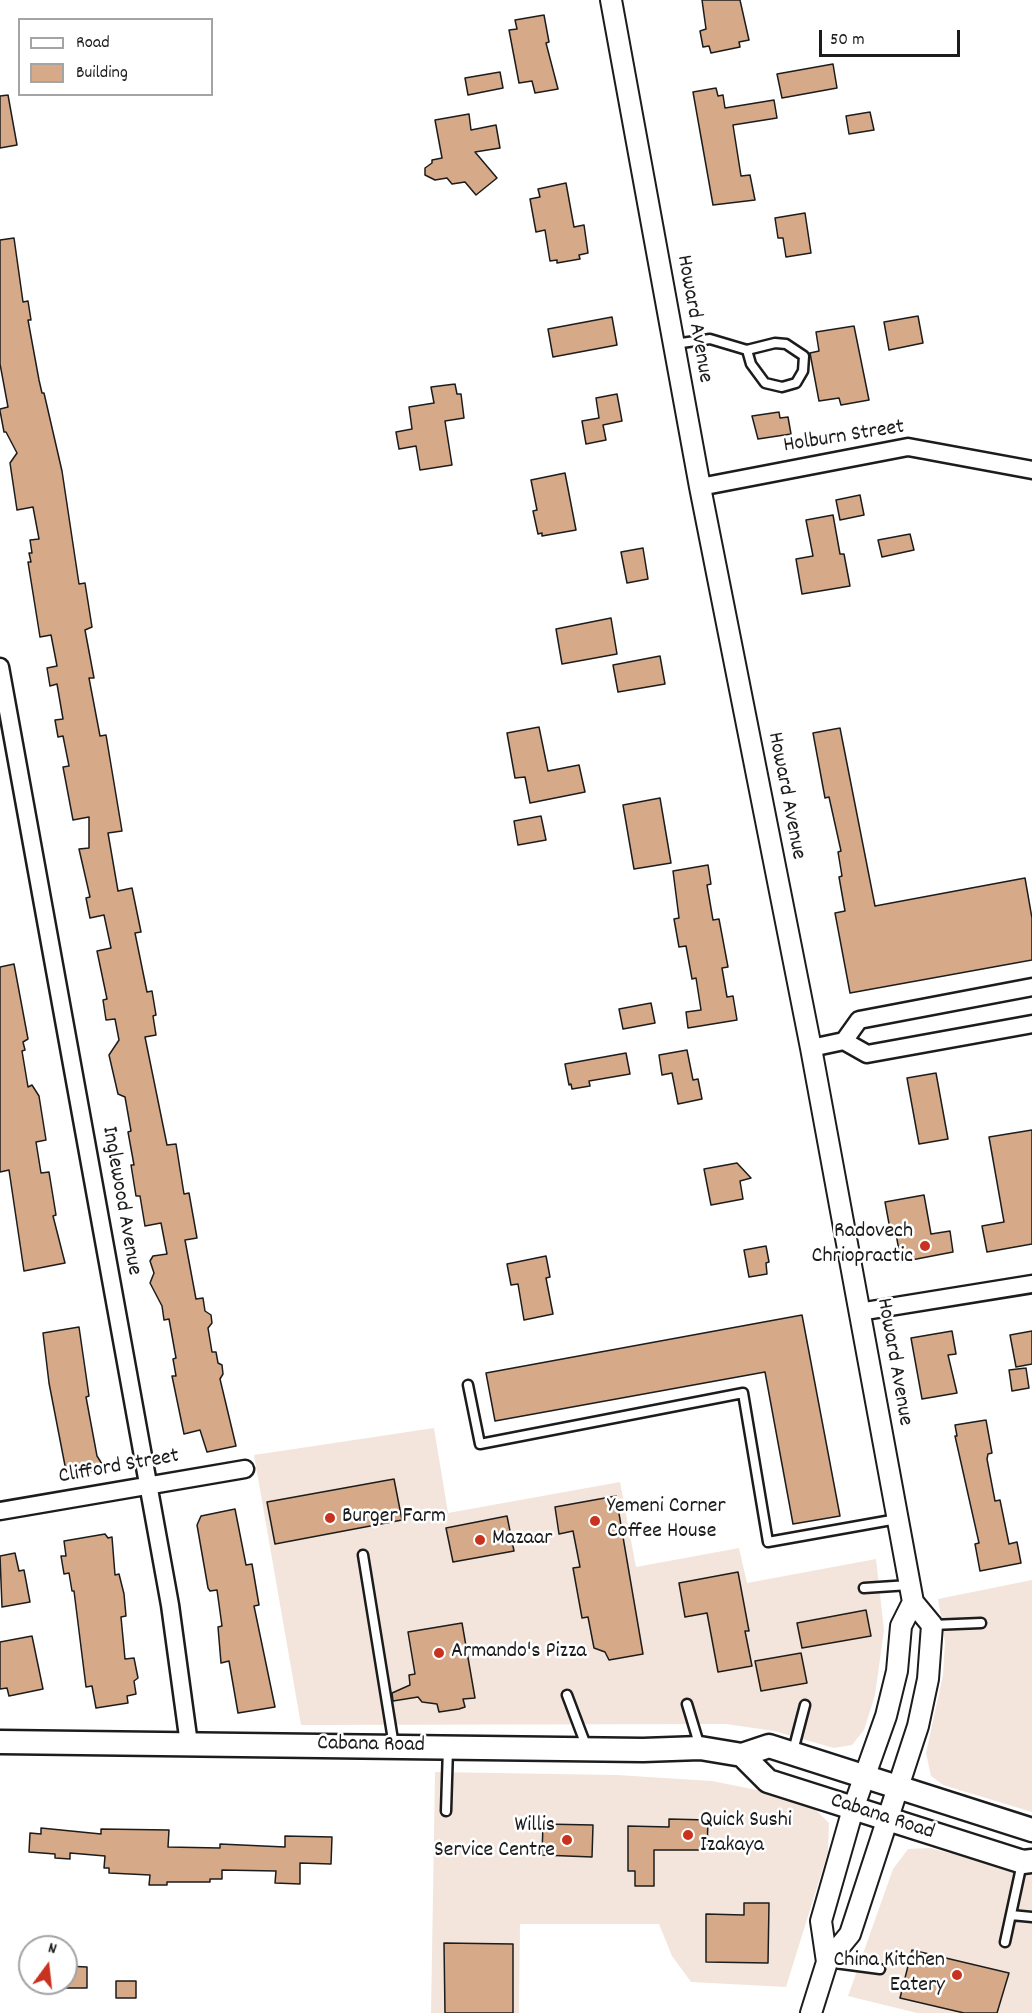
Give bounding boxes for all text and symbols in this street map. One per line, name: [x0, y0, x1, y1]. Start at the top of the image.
legend: [18, 18, 213, 96]
scale bar: [822, 18, 963, 56]
text: 50 m: [830, 28, 865, 53]
text: Road: [76, 31, 110, 56]
text: Building: [76, 61, 128, 86]
street label: Howard Avenue: [669, 253, 717, 385]
street label: Holburn Street: [782, 415, 906, 461]
street label: Howard Avenue: [760, 730, 810, 862]
street label: Inglewood Avenue: [94, 1124, 146, 1278]
place label: Radovech Chriopractic: [812, 1220, 913, 1272]
marker: Radovech Chriopractic: [918, 1239, 932, 1253]
street label: Howard Avenue: [869, 1296, 917, 1428]
street label: Clifford Street: [57, 1444, 181, 1492]
place label: Yemeni Corner Coffee House: [607, 1495, 726, 1546]
place label: Burger Farm: [342, 1505, 446, 1531]
marker: Burger Farm: [323, 1511, 337, 1525]
marker: Yemeni Corner Coffee House: [588, 1514, 602, 1528]
place label: Mazaar: [492, 1527, 552, 1553]
marker: Mazaar: [473, 1533, 487, 1547]
place label: Armando's Pizza: [451, 1640, 587, 1666]
marker: Armando's Pizza: [432, 1646, 446, 1660]
street label: Cabana Road: [317, 1732, 425, 1760]
street label: Cabana Road: [827, 1789, 937, 1847]
place label: Quick Sushi Izakaya: [700, 1809, 792, 1861]
place label: Willis Service Centre: [434, 1814, 555, 1866]
marker: Quick Sushi Izakaya: [681, 1828, 695, 1842]
marker: Willis Service Centre: [560, 1833, 574, 1847]
north arrow: [18, 1935, 78, 1995]
text: N: [45, 1937, 59, 1961]
place label: China Kitchen Eatery: [833, 1949, 945, 2000]
marker: China Kitchen Eatery: [950, 1968, 964, 1982]

